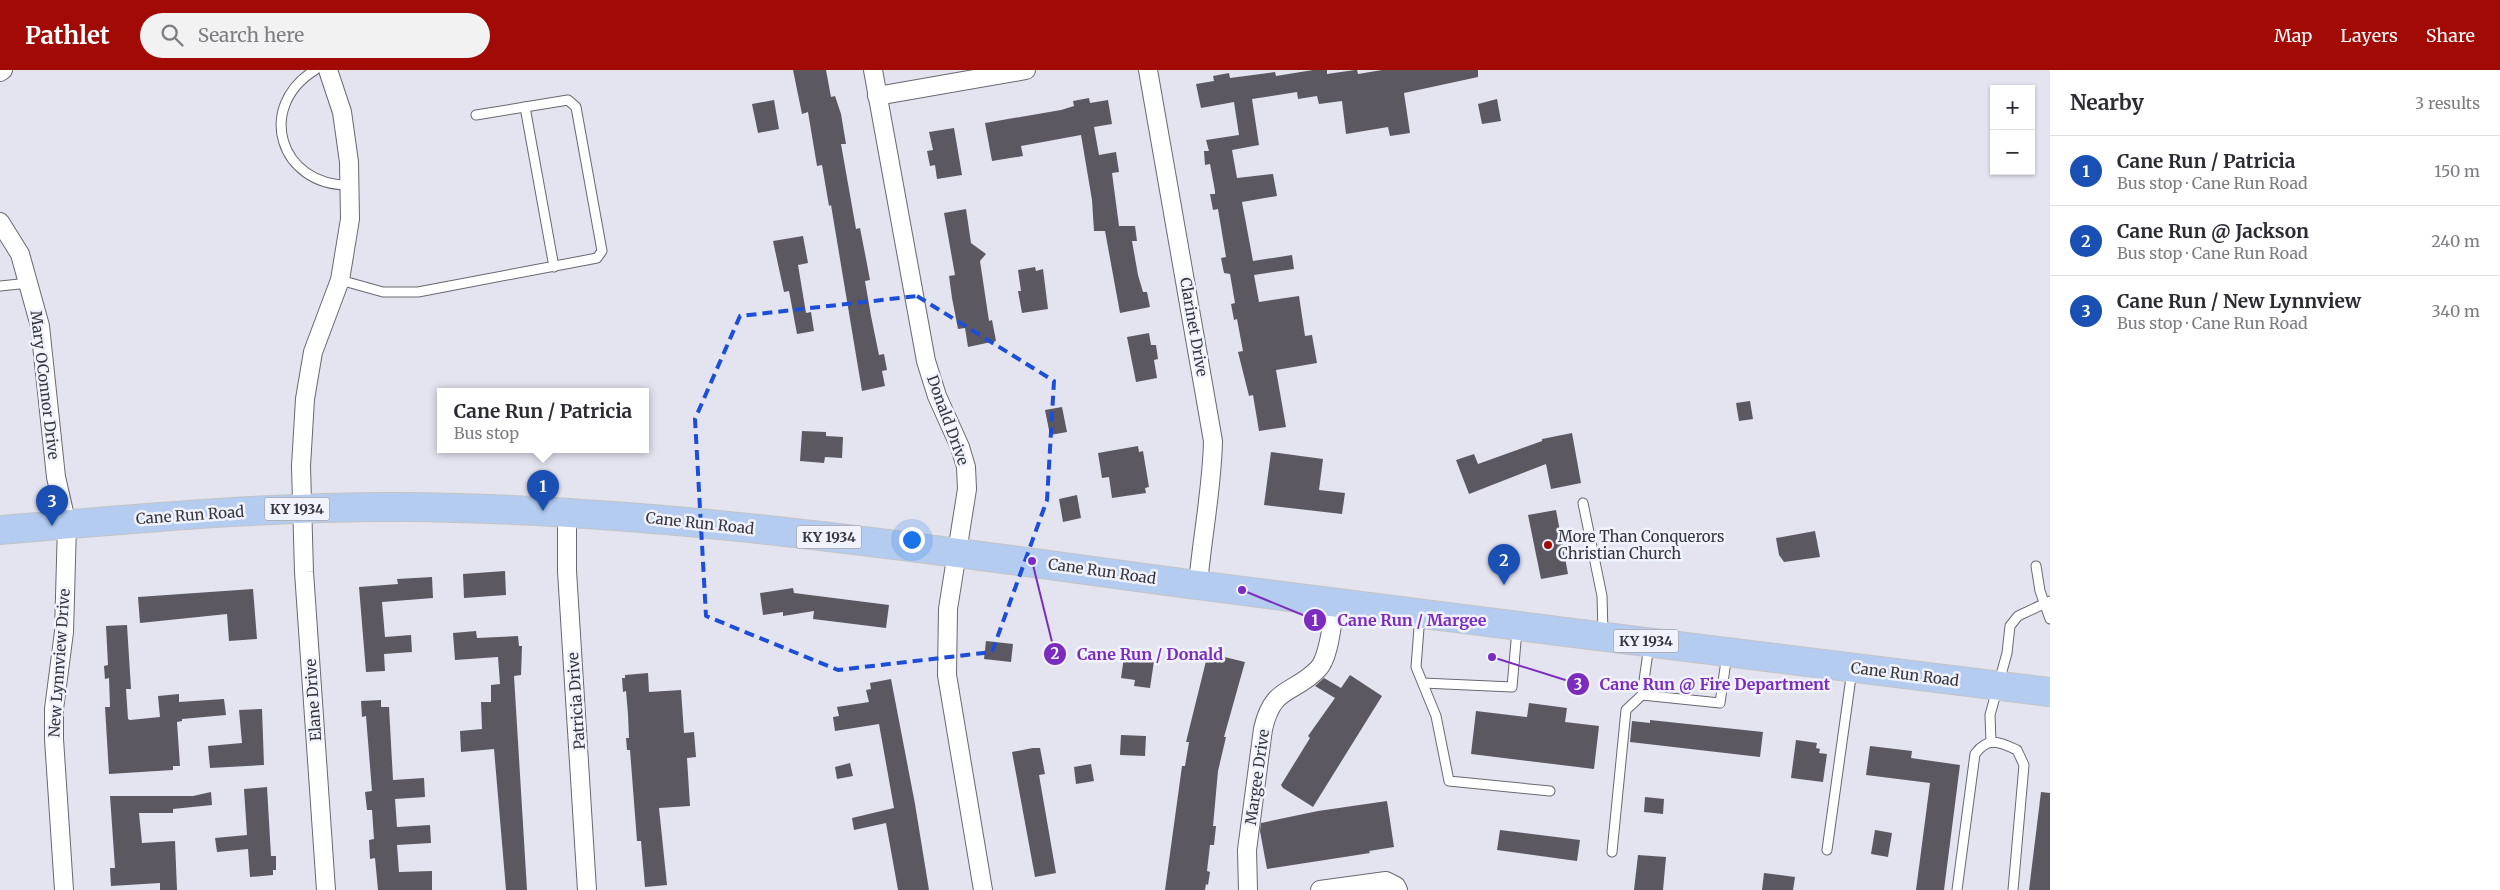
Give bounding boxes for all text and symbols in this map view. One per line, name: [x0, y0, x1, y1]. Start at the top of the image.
search box: [140, 13, 490, 58]
text: Pathlet: [25, 20, 110, 51]
icon: search: [158, 21, 186, 49]
text: Search here: [198, 23, 304, 47]
text: Map: [2274, 24, 2312, 47]
text: Layers: [2340, 24, 2398, 47]
text: Share: [2426, 24, 2475, 47]
map controls: [1990, 85, 2035, 175]
button: +: [1990, 85, 2035, 130]
text: Nearby: [2070, 89, 2144, 116]
text: 3 results: [2415, 93, 2480, 113]
button: −: [1990, 130, 2035, 175]
text: Cane Run / Patricia: [2117, 149, 2295, 173]
text: 1: [2082, 161, 2090, 181]
text: 150 m: [2434, 161, 2480, 181]
text: Bus stop · Cane Run Road: [2117, 173, 2308, 193]
text: Cane Run @ Jackson: [2117, 219, 2309, 243]
text: 2: [2081, 231, 2091, 251]
text: 240 m: [2431, 231, 2480, 251]
text: Bus stop · Cane Run Road: [2117, 243, 2308, 263]
street label: Clarinet Drive: [1176, 276, 1212, 378]
text: Cane Run / New Lynnview: [2117, 289, 2361, 313]
text: 3: [2081, 301, 2091, 321]
text: 340 m: [2431, 301, 2480, 321]
street label: Mary OConnor Drive: [26, 310, 64, 461]
text: Bus stop · Cane Run Road: [2117, 313, 2308, 333]
street label: Donald Drive: [923, 372, 973, 468]
popup: [437, 388, 649, 453]
text: Cane Run / Patricia: [454, 399, 632, 423]
text: Bus stop: [454, 423, 519, 443]
pin: 1: [527, 470, 559, 511]
pin: 3: [36, 485, 68, 526]
road number: KY 1934: [264, 498, 330, 520]
street label: Cane Run Road: [135, 502, 245, 528]
street label: Cane Run Road: [645, 508, 755, 538]
road number: KY 1934: [796, 526, 862, 548]
your location: [899, 527, 925, 553]
place label: More Than Conquerors Christian Church: [1558, 527, 1724, 563]
marker: More Than Conquerors Christian Church: [1542, 539, 1554, 551]
pin: 2: [1488, 544, 1520, 585]
street label: Cane Run Road: [1047, 554, 1157, 588]
street label: New Lynnview Drive: [44, 588, 74, 738]
callout: Cane Run / Margee: [1303, 605, 1497, 636]
text: Cane Run / Margee: [1338, 610, 1487, 630]
text: 1: [1312, 611, 1319, 630]
road number: KY 1934: [1614, 630, 1678, 652]
callout: Cane Run / Donald: [1042, 639, 1233, 670]
text: 2: [1051, 644, 1060, 663]
text: Cane Run / Donald: [1077, 644, 1223, 664]
street label: Patricia Drive: [563, 651, 589, 750]
street label: Elane Drive: [301, 658, 325, 742]
street label: Cane Run Road: [1850, 658, 1960, 690]
callout: Cane Run @ Fire Department: [1565, 669, 1841, 700]
text: Cane Run @ Fire Department: [1600, 674, 1831, 694]
text: 3: [1574, 675, 1582, 694]
street label: Margee Drive: [1241, 728, 1273, 826]

